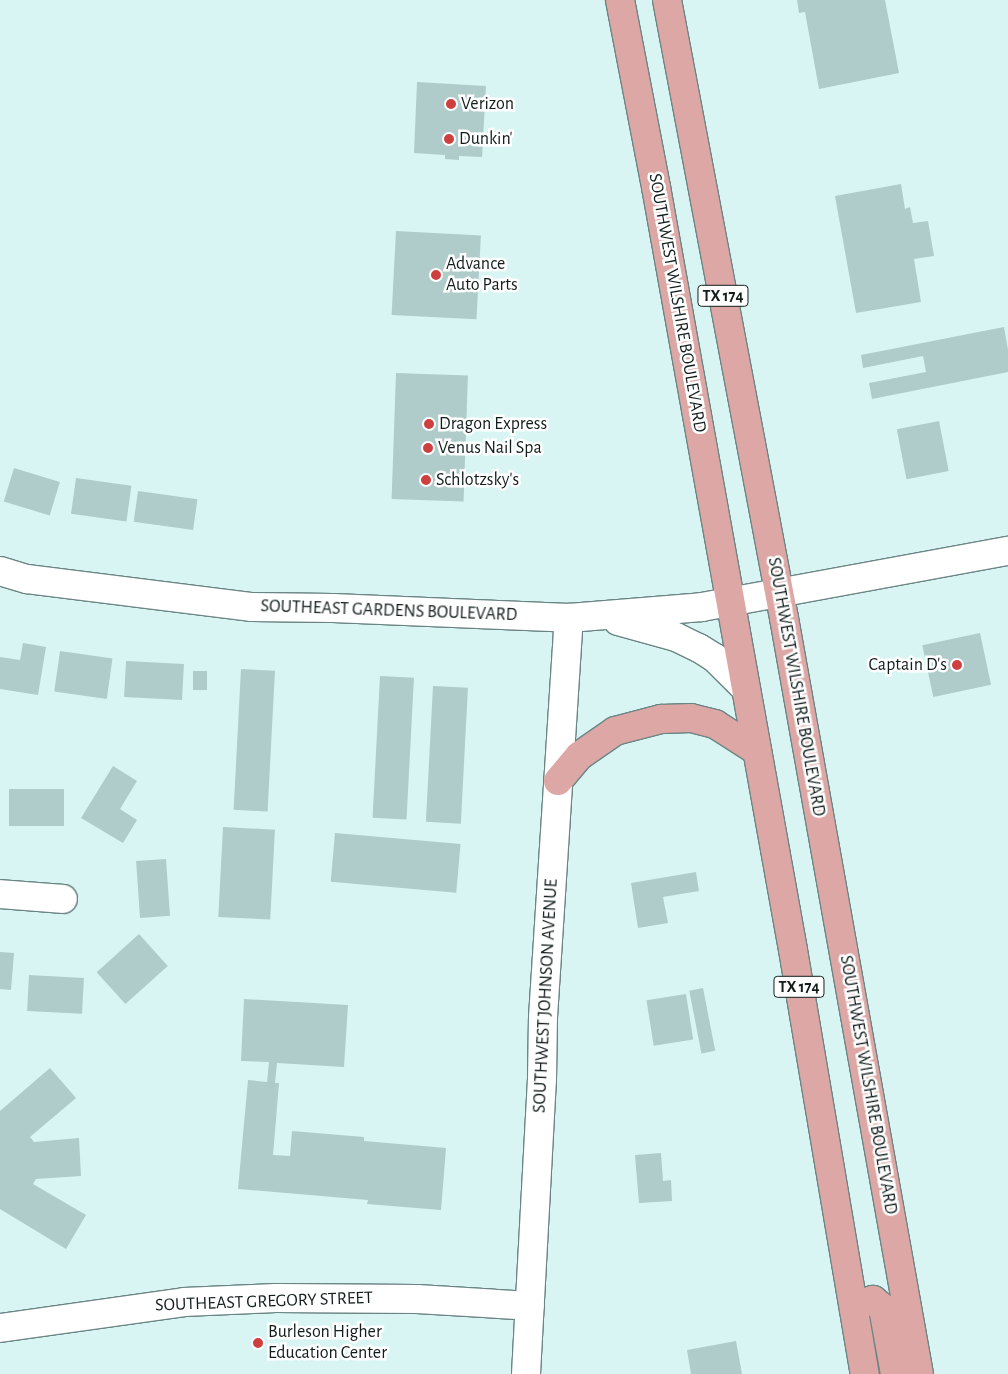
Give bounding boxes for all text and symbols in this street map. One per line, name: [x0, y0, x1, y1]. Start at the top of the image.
place label: Verizon: [461, 93, 514, 115]
marker: Verizon: [445, 98, 457, 110]
place label: Dunkin': [459, 128, 513, 150]
marker: Dunkin': [443, 133, 455, 145]
street label: SOUTHWEST WILSHIRE BOULEVARD: [644, 172, 710, 434]
place label: Advance Auto Parts: [446, 254, 518, 296]
marker: Advance Auto Parts: [430, 269, 442, 281]
road number: TX 174: [697, 282, 749, 310]
place label: Dragon Express: [439, 413, 547, 435]
marker: Dragon Express: [423, 418, 435, 430]
place label: Venus Nail Spa: [438, 437, 542, 459]
marker: Venus Nail Spa: [422, 442, 434, 454]
place label: Schlotzsky's: [436, 469, 519, 491]
marker: Schlotzsky's: [420, 474, 432, 486]
street label: SOUTHWEST WILSHIRE BOULEVARD: [763, 556, 829, 818]
street label: SOUTHEAST GARDENS BOULEVARD: [260, 596, 518, 626]
place label: Captain D's: [868, 654, 947, 676]
marker: Captain D's: [951, 659, 963, 671]
street label: SOUTHWEST JOHNSON AVENUE: [529, 878, 563, 1114]
street label: SOUTHWEST WILSHIRE BOULEVARD: [835, 954, 901, 1216]
road number: TX 174: [773, 974, 825, 1000]
street label: SOUTHEAST GREGORY STREET: [155, 1287, 373, 1317]
place label: Burleson Higher Education Center: [268, 1322, 387, 1365]
marker: Burleson Higher Education Center: [252, 1337, 264, 1349]

